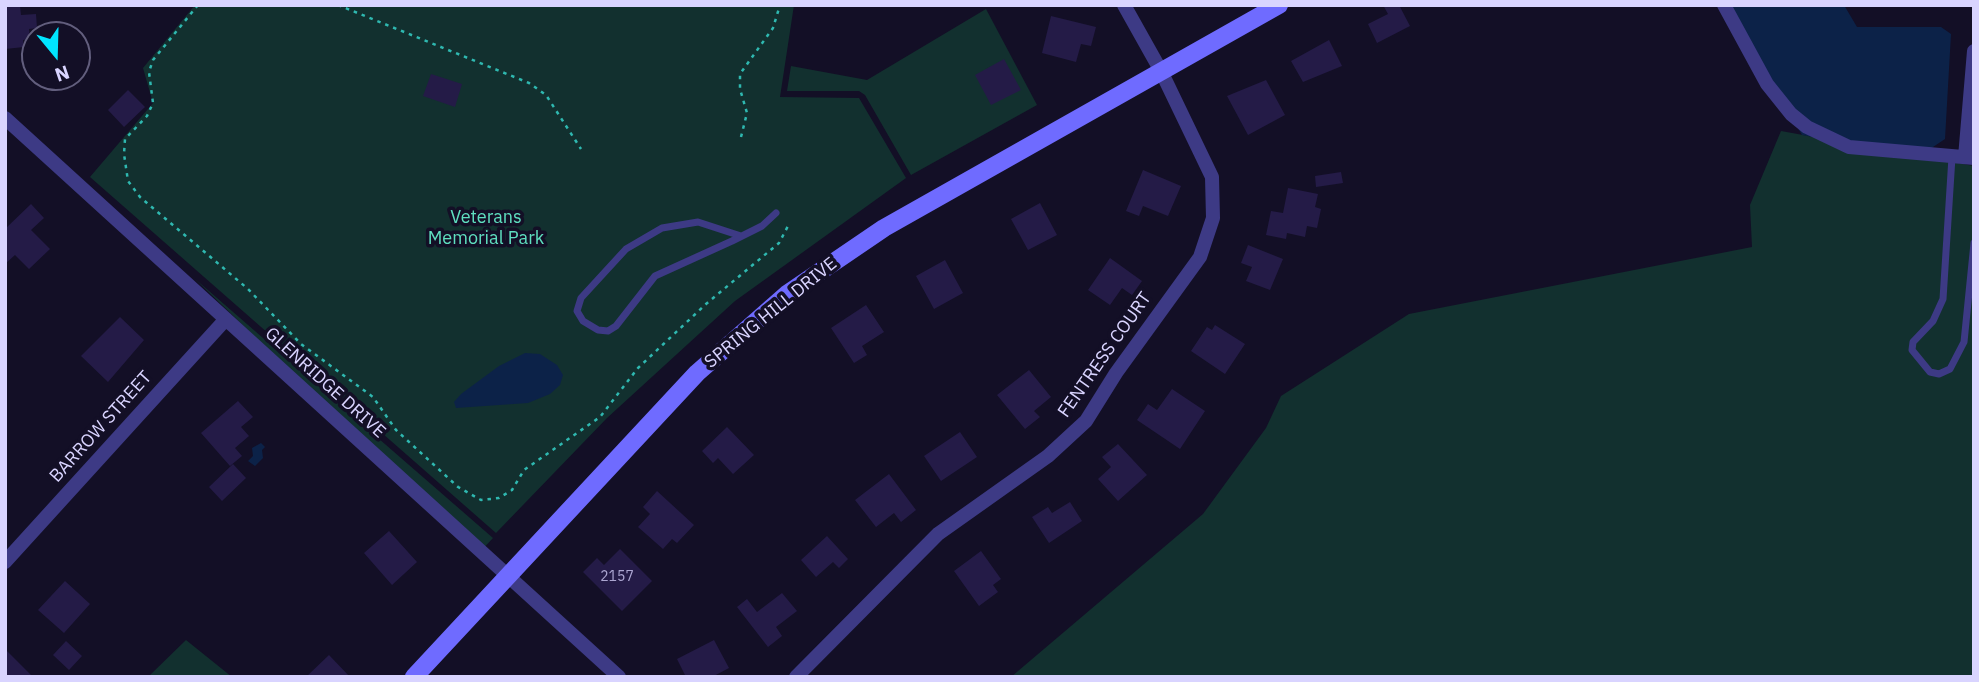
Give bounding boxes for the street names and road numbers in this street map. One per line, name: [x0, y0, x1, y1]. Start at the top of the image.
street label: SPRING HILL DRIVE: [700, 253, 842, 373]
street label: FENTRESS COURT: [1054, 288, 1156, 422]
street label: GLENRIDGE DRIVE: [260, 323, 390, 443]
street label: BARROW STREET: [45, 367, 157, 487]

